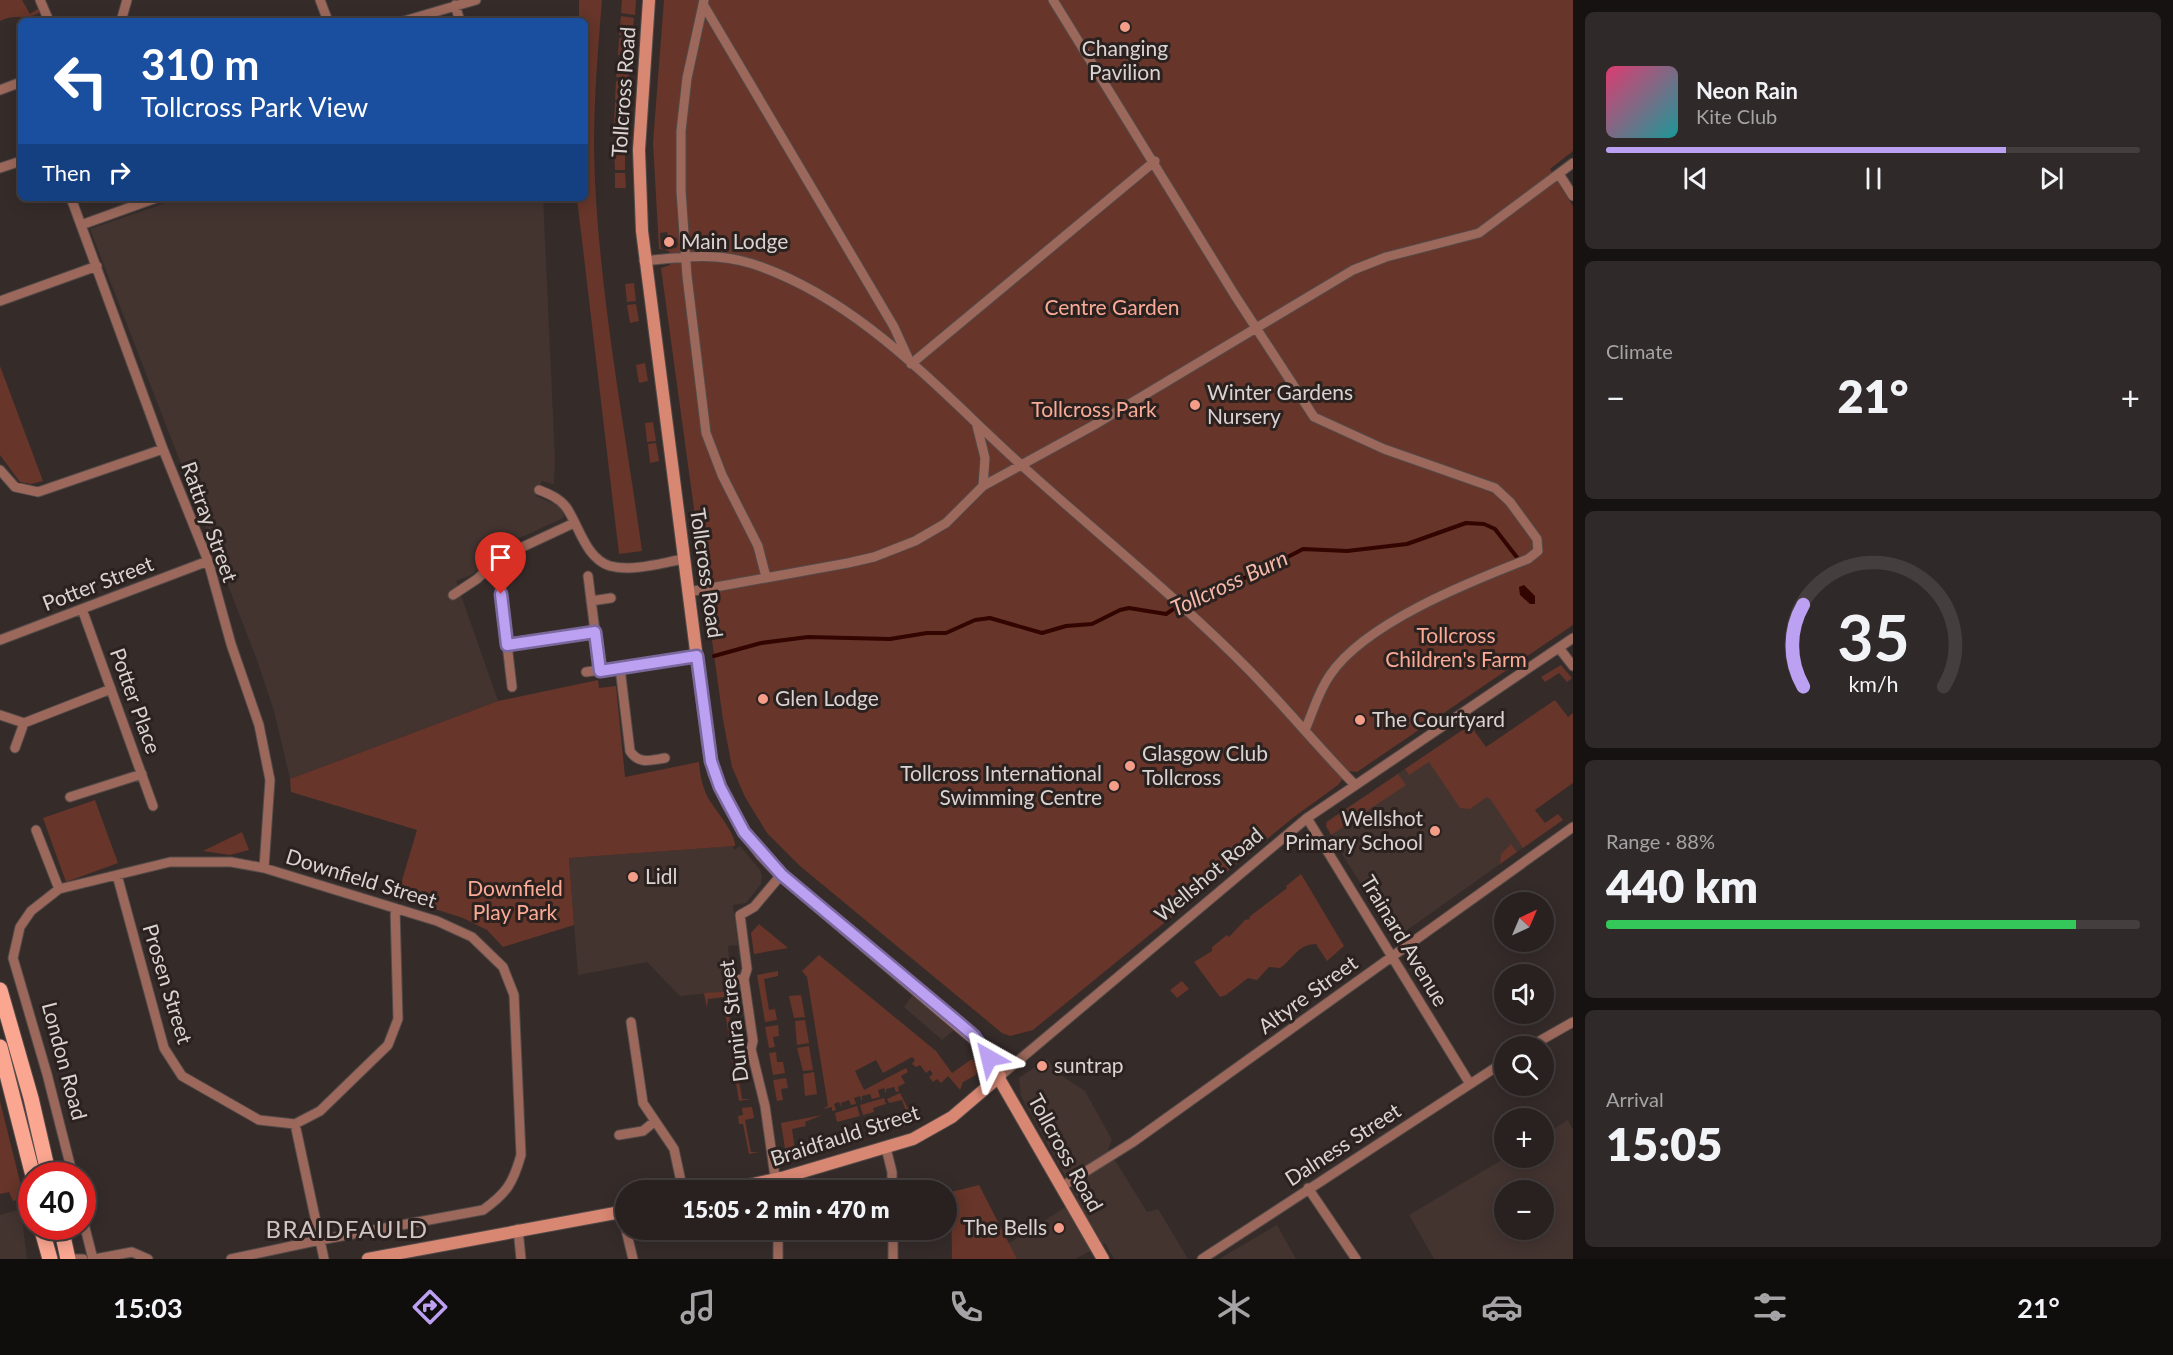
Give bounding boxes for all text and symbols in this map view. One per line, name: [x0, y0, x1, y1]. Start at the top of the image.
marker: Changing Pavilion: [1118, 20, 1132, 34]
street label: Tollcross Road: [605, 26, 640, 158]
place label: Changing Pavilion: [1082, 35, 1168, 84]
text: 310 m: [141, 39, 259, 89]
icon: left: [42, 42, 120, 120]
text: Neon Rain: [1696, 77, 1798, 104]
text: Tollcross Park View: [141, 90, 368, 123]
text: Kite Club: [1696, 104, 1777, 128]
icon: right: [103, 156, 136, 189]
text: Then: [42, 159, 91, 186]
icon: previous: [1679, 162, 1712, 195]
icon: pause: [1857, 162, 1890, 195]
icon: next: [2035, 162, 2068, 195]
place label: Main Lodge: [681, 228, 788, 253]
marker: Main Lodge: [662, 235, 676, 249]
park label: Centre Garden: [1044, 294, 1180, 319]
text: Climate: [1606, 339, 1673, 363]
text: 21°: [1838, 369, 1908, 423]
text: −: [1606, 377, 1625, 417]
text: +: [2121, 377, 2140, 417]
place label: Winter Gardens Nursery: [1207, 379, 1353, 428]
park label: Tollcross Park: [1031, 396, 1157, 421]
marker: Winter Gardens Nursery: [1188, 398, 1202, 412]
street label: Rattray Street: [177, 458, 244, 586]
street label: Tollcross Road: [686, 506, 729, 639]
pin: [475, 532, 526, 594]
icon: arrive: [484, 541, 517, 574]
water label: Tollcross Burn: [1166, 544, 1292, 621]
street label: Potter Street: [38, 550, 157, 615]
text: 35: [1837, 599, 1909, 674]
park label: Tollcross Children's Farm: [1385, 622, 1527, 671]
street label: Potter Place: [106, 644, 167, 757]
text: km/h: [1848, 671, 1898, 697]
place label: Glen Lodge: [775, 685, 879, 710]
marker: Glen Lodge: [756, 692, 770, 706]
place label: The Courtyard: [1372, 706, 1505, 731]
marker: The Courtyard: [1353, 713, 1367, 727]
place label: Glasgow Club Tollcross: [1142, 740, 1268, 789]
marker: Glasgow Club Tollcross: [1123, 759, 1137, 773]
place label: Tollcross International Swimming Centre: [900, 760, 1102, 809]
marker: Tollcross International Swimming Centre: [1107, 779, 1121, 793]
place label: Wellshot Primary School: [1285, 805, 1423, 854]
street label: Wellshot Road: [1149, 821, 1267, 926]
marker: Wellshot Primary School: [1428, 824, 1442, 838]
text: Range · 88%: [1606, 829, 1715, 853]
street label: Downfield Street: [283, 843, 440, 912]
text: 440 km: [1606, 859, 1758, 913]
place label: Lidl: [645, 863, 678, 888]
marker: Lidl: [626, 870, 640, 884]
street label: Trainard Avenue: [1356, 870, 1454, 1010]
park label: Downfield Play Park: [467, 875, 563, 924]
north arrow: [1494, 892, 1554, 952]
map controls: [1494, 892, 1554, 1240]
street label: Prosen Street: [138, 921, 199, 1047]
street label: Altyre Street: [1253, 949, 1362, 1038]
street label: Dunira Street: [713, 958, 752, 1084]
button: sound: [1494, 964, 1554, 1024]
street label: London Road: [38, 999, 93, 1122]
position arrow: [957, 1026, 1021, 1090]
button: search: [1494, 1036, 1554, 1096]
place label: suntrap: [1054, 1052, 1124, 1077]
marker: suntrap: [1035, 1059, 1049, 1073]
text: Arrival: [1606, 1087, 1664, 1111]
street label: Tollcross Road: [1024, 1089, 1109, 1216]
street label: Dalness Street: [1280, 1097, 1405, 1190]
street label: Braidfauld Street: [767, 1099, 922, 1170]
button: +: [1494, 1108, 1554, 1168]
text: 15:05: [1606, 1117, 1722, 1171]
speed limit sign: 40: [18, 1162, 96, 1240]
button: −: [1494, 1180, 1554, 1240]
text: 15:05 · 2 min · 470 m: [683, 1196, 889, 1223]
district label: BRAIDFAULD: [265, 1214, 429, 1243]
place label: The Bells: [963, 1214, 1047, 1239]
marker: The Bells: [1052, 1221, 1066, 1235]
icon: directions: [409, 1286, 451, 1328]
icon: music: [677, 1286, 719, 1328]
icon: phone: [945, 1286, 987, 1328]
icon: climate: [1213, 1286, 1255, 1328]
icon: car: [1481, 1286, 1523, 1328]
icon: filters: [1749, 1286, 1791, 1328]
text: 15:03: [113, 1291, 183, 1324]
text: 21°: [2017, 1291, 2060, 1324]

